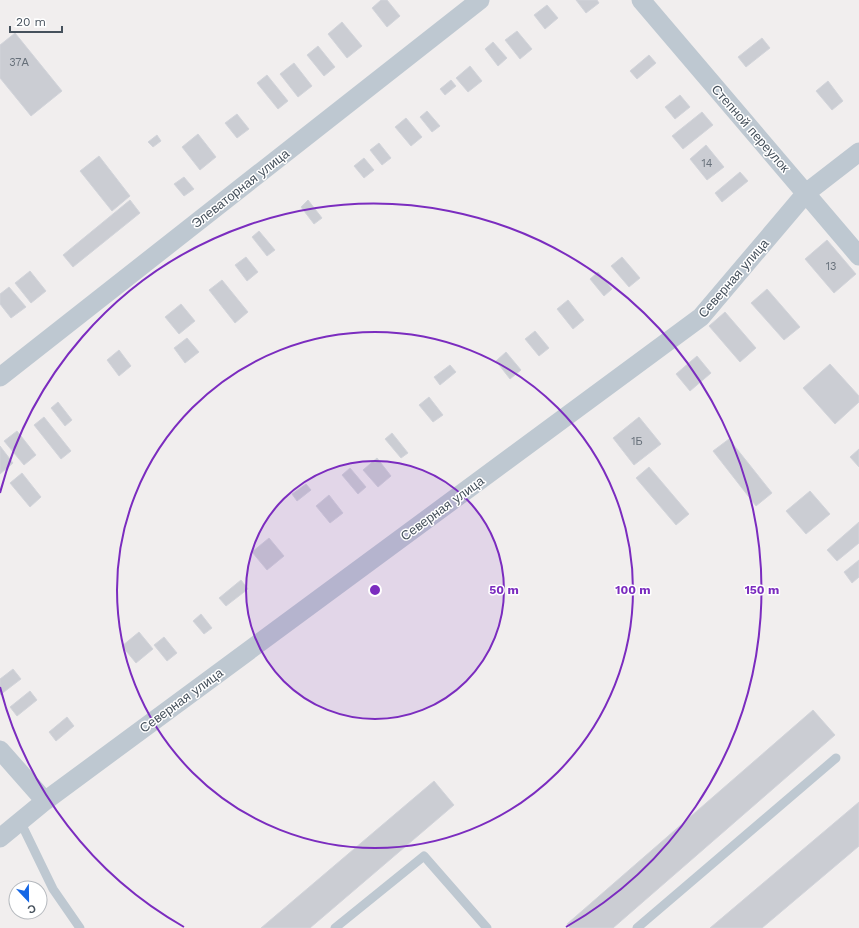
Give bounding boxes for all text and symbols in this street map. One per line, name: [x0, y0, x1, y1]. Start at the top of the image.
scale bar: [10, 8, 62, 34]
text: 20 m: [16, 15, 46, 29]
house number: 37А: [9, 56, 29, 69]
street label: Степной переулок: [709, 82, 793, 175]
street label: Элеваторная улица: [189, 145, 293, 231]
house number: 14: [701, 157, 713, 170]
street label: Северная улица: [695, 235, 772, 321]
house number: 13: [826, 260, 836, 273]
house number: 1Б: [631, 435, 643, 448]
street label: Северная улица: [398, 473, 488, 544]
centre of rings: [368, 583, 382, 597]
text: 50 m: [489, 583, 519, 597]
text: 100 m: [615, 583, 651, 597]
text: 150 m: [745, 583, 779, 597]
street label: Северная улица: [137, 665, 227, 736]
north arrow: [8, 880, 48, 920]
text: С: [25, 901, 38, 916]

